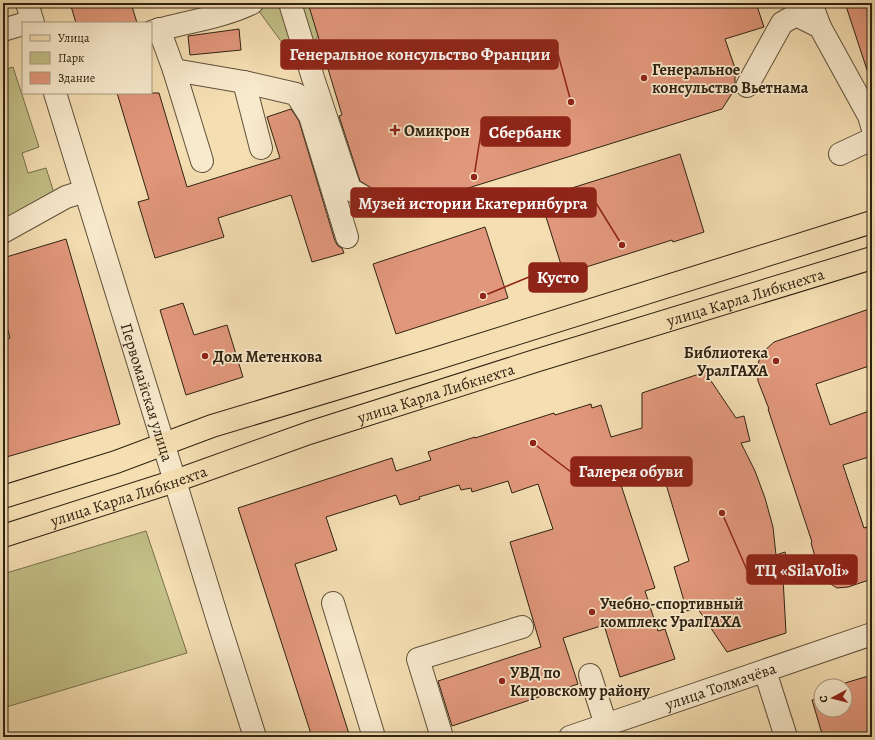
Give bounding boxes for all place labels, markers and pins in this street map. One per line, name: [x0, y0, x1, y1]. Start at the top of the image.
callout: Генеральное консульство Франции: [281, 40, 558, 69]
place label: Генеральное консульство Вьетнама: [652, 59, 809, 99]
marker: Генеральное консульство Вьетнама: [639, 73, 649, 83]
callout: Сбербанк: [481, 117, 570, 146]
place label: Омикрон: [404, 120, 470, 142]
marker: Омикрон: [389, 124, 401, 136]
callout: Музей истории Екатеринбурга: [351, 188, 596, 217]
callout: Кусто: [529, 263, 587, 292]
place label: Библиотека УралГАХА: [684, 342, 769, 382]
place label: Дом Метенкова: [213, 346, 323, 368]
marker: Дом Метенкова: [200, 351, 210, 361]
marker: Библиотека УралГАХА: [771, 356, 781, 366]
callout: Галерея обуви: [571, 457, 692, 486]
callout: ТЦ «SilaVoli»: [747, 555, 857, 584]
place label: Учебно-спортивный комплекс УралГАХА: [600, 593, 743, 633]
marker: Учебно-спортивный комплекс УралГАХА: [587, 607, 597, 617]
place label: УВД по Кировскому району: [510, 662, 650, 702]
marker: УВД по Кировскому району: [497, 676, 507, 686]

